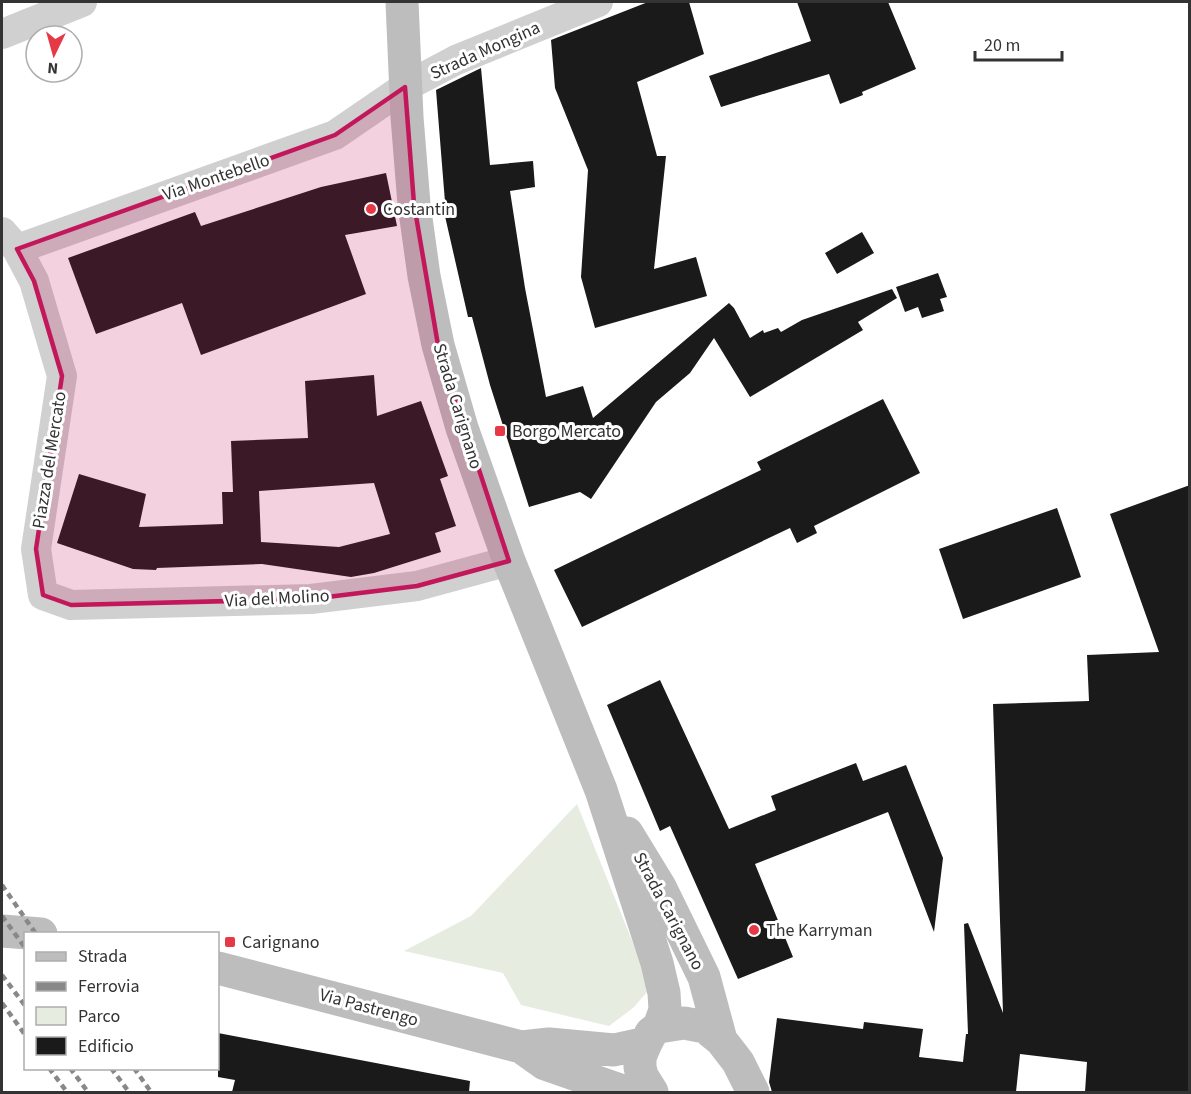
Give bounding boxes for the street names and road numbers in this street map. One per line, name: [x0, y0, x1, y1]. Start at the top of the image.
street label: Strada Mongina: [426, 15, 544, 86]
street label: Via Montebello: [159, 147, 273, 207]
street label: Strada Carignano: [426, 340, 489, 472]
street label: Piazza del Mercato: [26, 390, 73, 531]
street label: Via del Molino: [224, 583, 330, 614]
street label: Strada Carignano: [627, 848, 710, 975]
street label: Via Pastrengo: [317, 982, 421, 1033]

